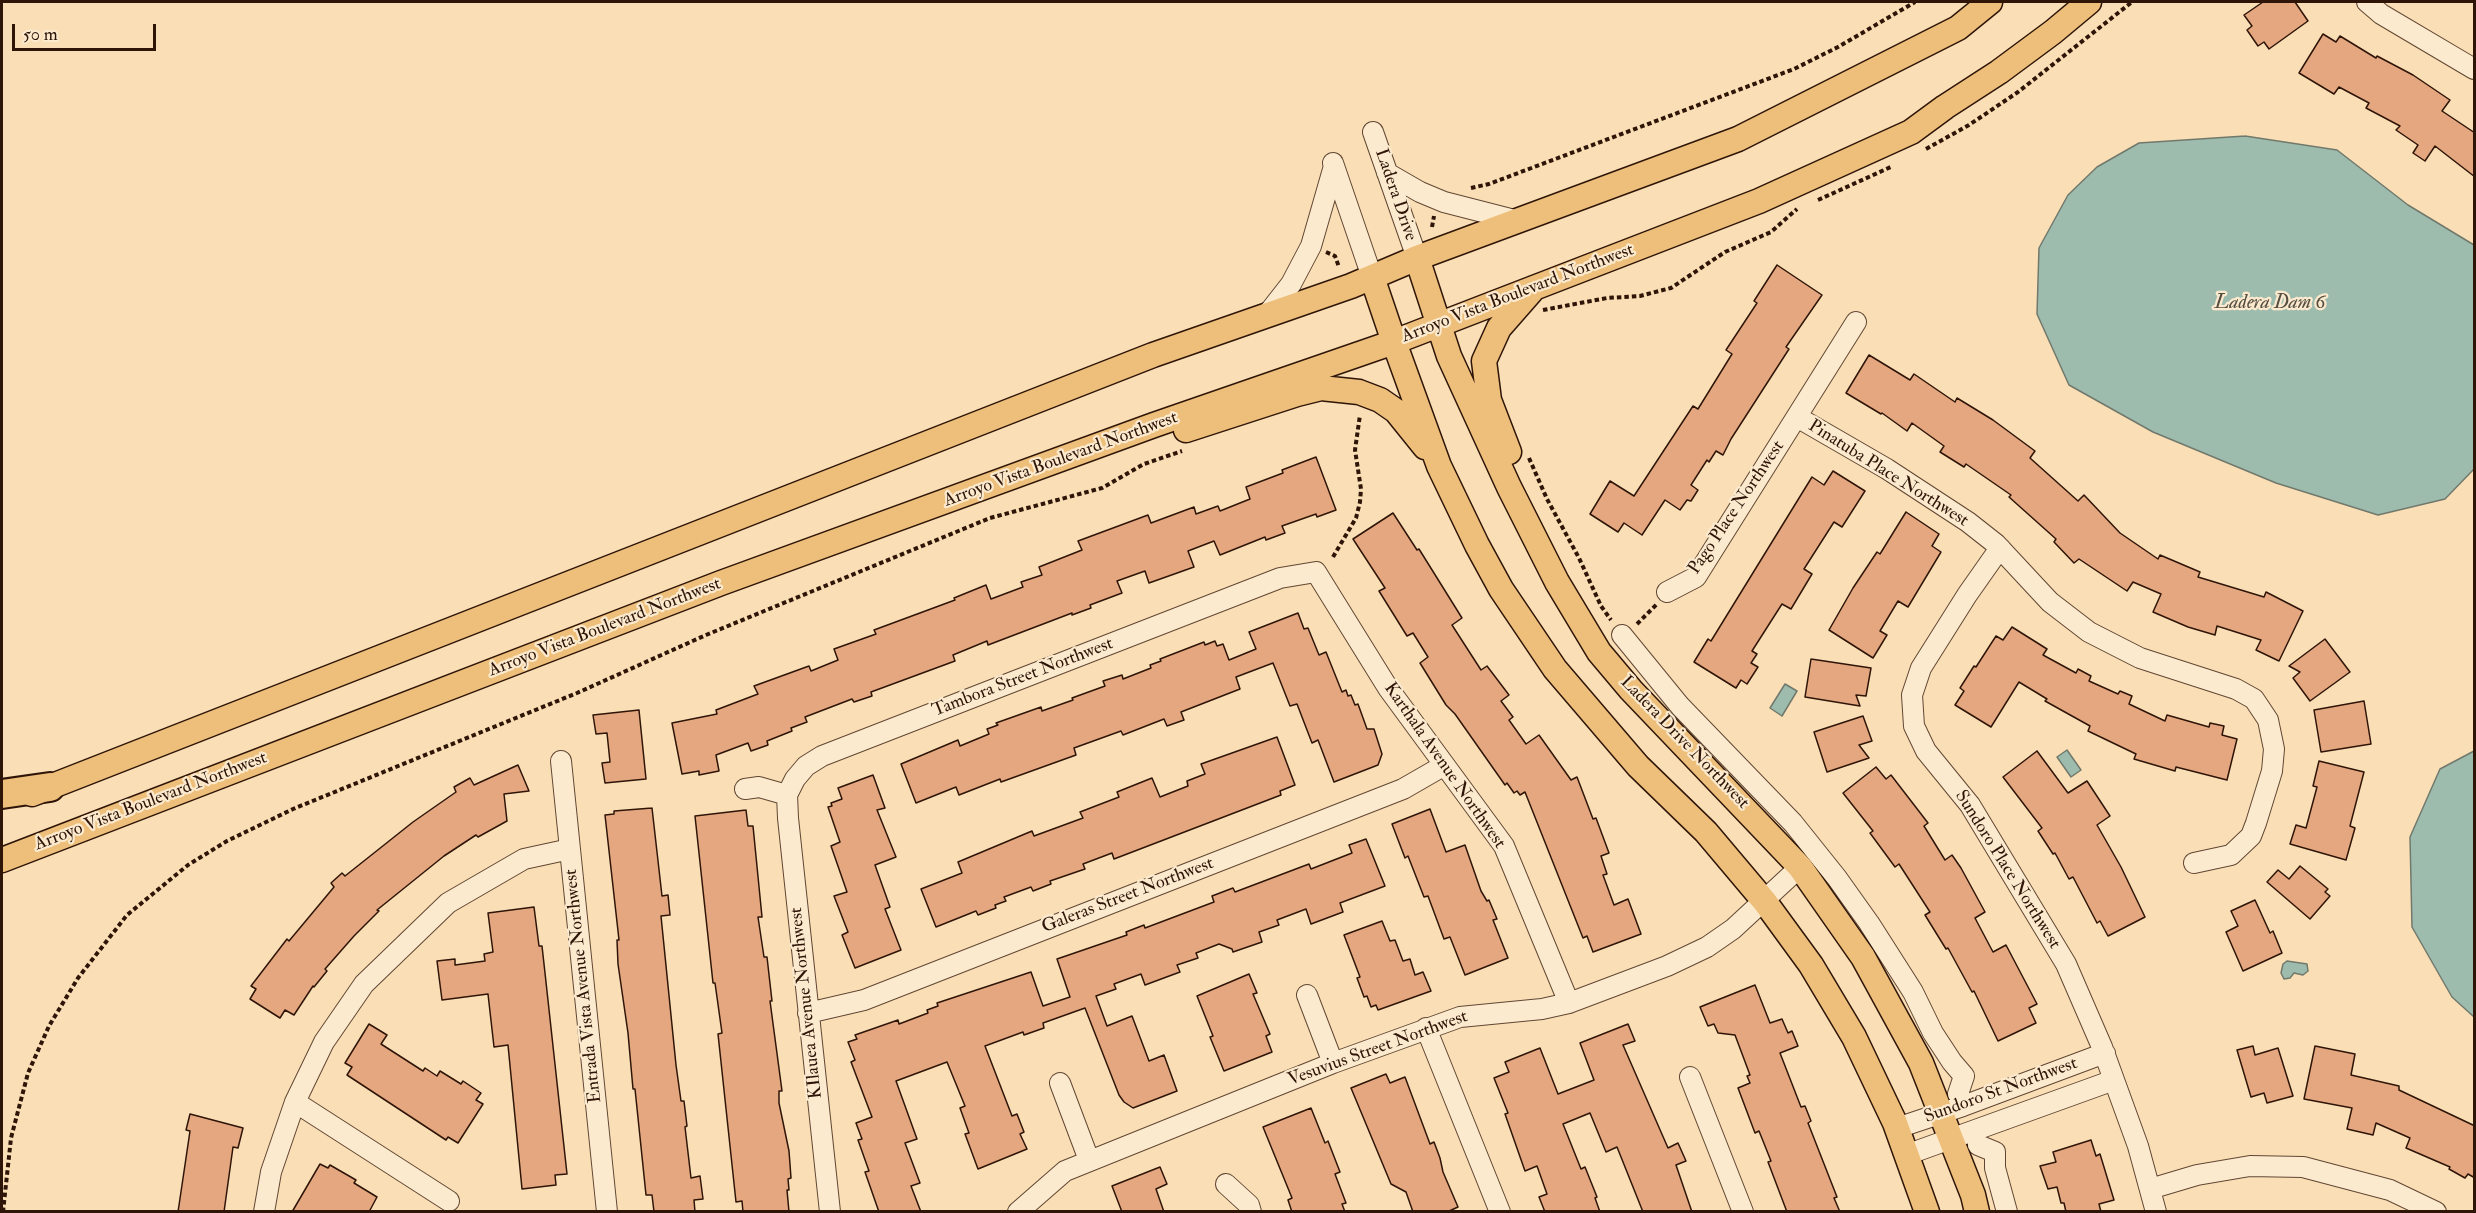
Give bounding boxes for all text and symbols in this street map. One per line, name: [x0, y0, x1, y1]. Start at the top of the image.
scale bar: [15, 12, 159, 50]
text: 50 m: [23, 23, 58, 46]
street label: Ladera Drive: [1369, 146, 1421, 244]
street label: Arroyo Vista Boulevard Northwest: [1399, 240, 1637, 348]
water label: Ladera Dam 6: [2215, 292, 2325, 316]
street label: Arroyo Vista Boulevard Northwest: [941, 408, 1181, 512]
street label: Pinatuba Place Northwest: [1804, 416, 1972, 532]
street label: Pago Place Northwest: [1684, 437, 1790, 579]
street label: Arroyo Vista Boulevard Northwest: [486, 574, 724, 682]
street label: Tambora Street Northwest: [930, 634, 1116, 722]
street label: Ladera Drive Northwest: [1615, 672, 1753, 814]
street label: Karthala Avenue Northwest: [1378, 679, 1510, 853]
street label: Arroyo Vista Boulevard Northwest: [32, 748, 270, 856]
street label: Sundoro Place Northwest: [1949, 787, 2065, 953]
street label: Galeras Street Northwest: [1039, 853, 1217, 939]
street label: Entrada Vista Avenue Northwest: [561, 868, 607, 1104]
street label: KIlauea Avenue Northwest: [786, 906, 828, 1100]
street label: Vesuvius Street Northwest: [1285, 1006, 1471, 1092]
street label: Sundoro St Northwest: [1921, 1053, 2081, 1129]

